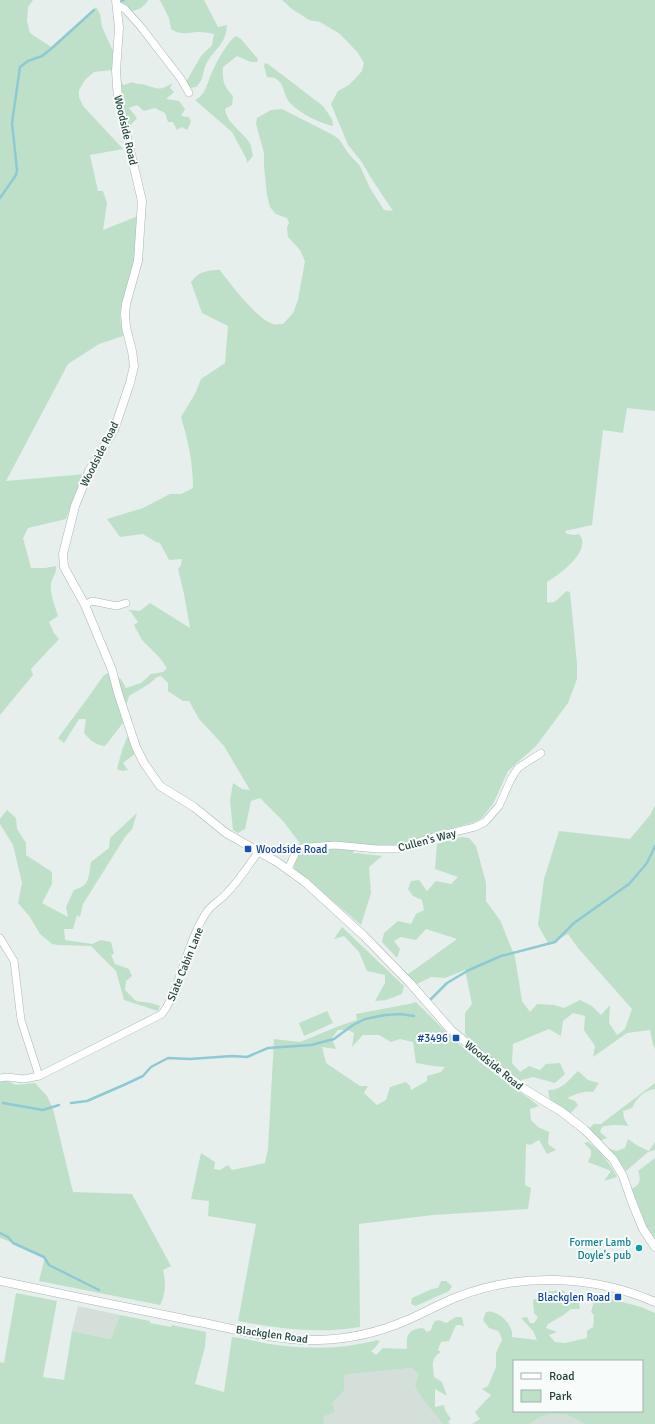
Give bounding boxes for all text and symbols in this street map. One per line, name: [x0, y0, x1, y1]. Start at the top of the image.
street label: Woodside Road: [111, 94, 140, 166]
street label: Woodside Road: [77, 419, 121, 489]
street label: Cullen's Way: [397, 826, 458, 854]
place label: Woodside Road: [256, 843, 327, 856]
marker: Woodside Road: [243, 844, 253, 854]
street label: Slate Cabin Lane: [165, 925, 206, 1003]
place label: #3496: [417, 1032, 448, 1045]
marker: #3496: [451, 1033, 461, 1043]
street label: Woodside Road: [462, 1038, 526, 1093]
place label: Former Lamb Doyle's pub: [569, 1236, 631, 1262]
marker: Former Lamb Doyle's pub: [634, 1243, 644, 1253]
place label: Blackglen Road: [538, 1291, 610, 1304]
marker: Blackglen Road: [613, 1292, 623, 1302]
street label: Blackglen Road: [235, 1323, 309, 1346]
legend: [513, 1360, 643, 1412]
text: Road: [549, 1369, 575, 1384]
text: Park: [549, 1389, 572, 1404]

